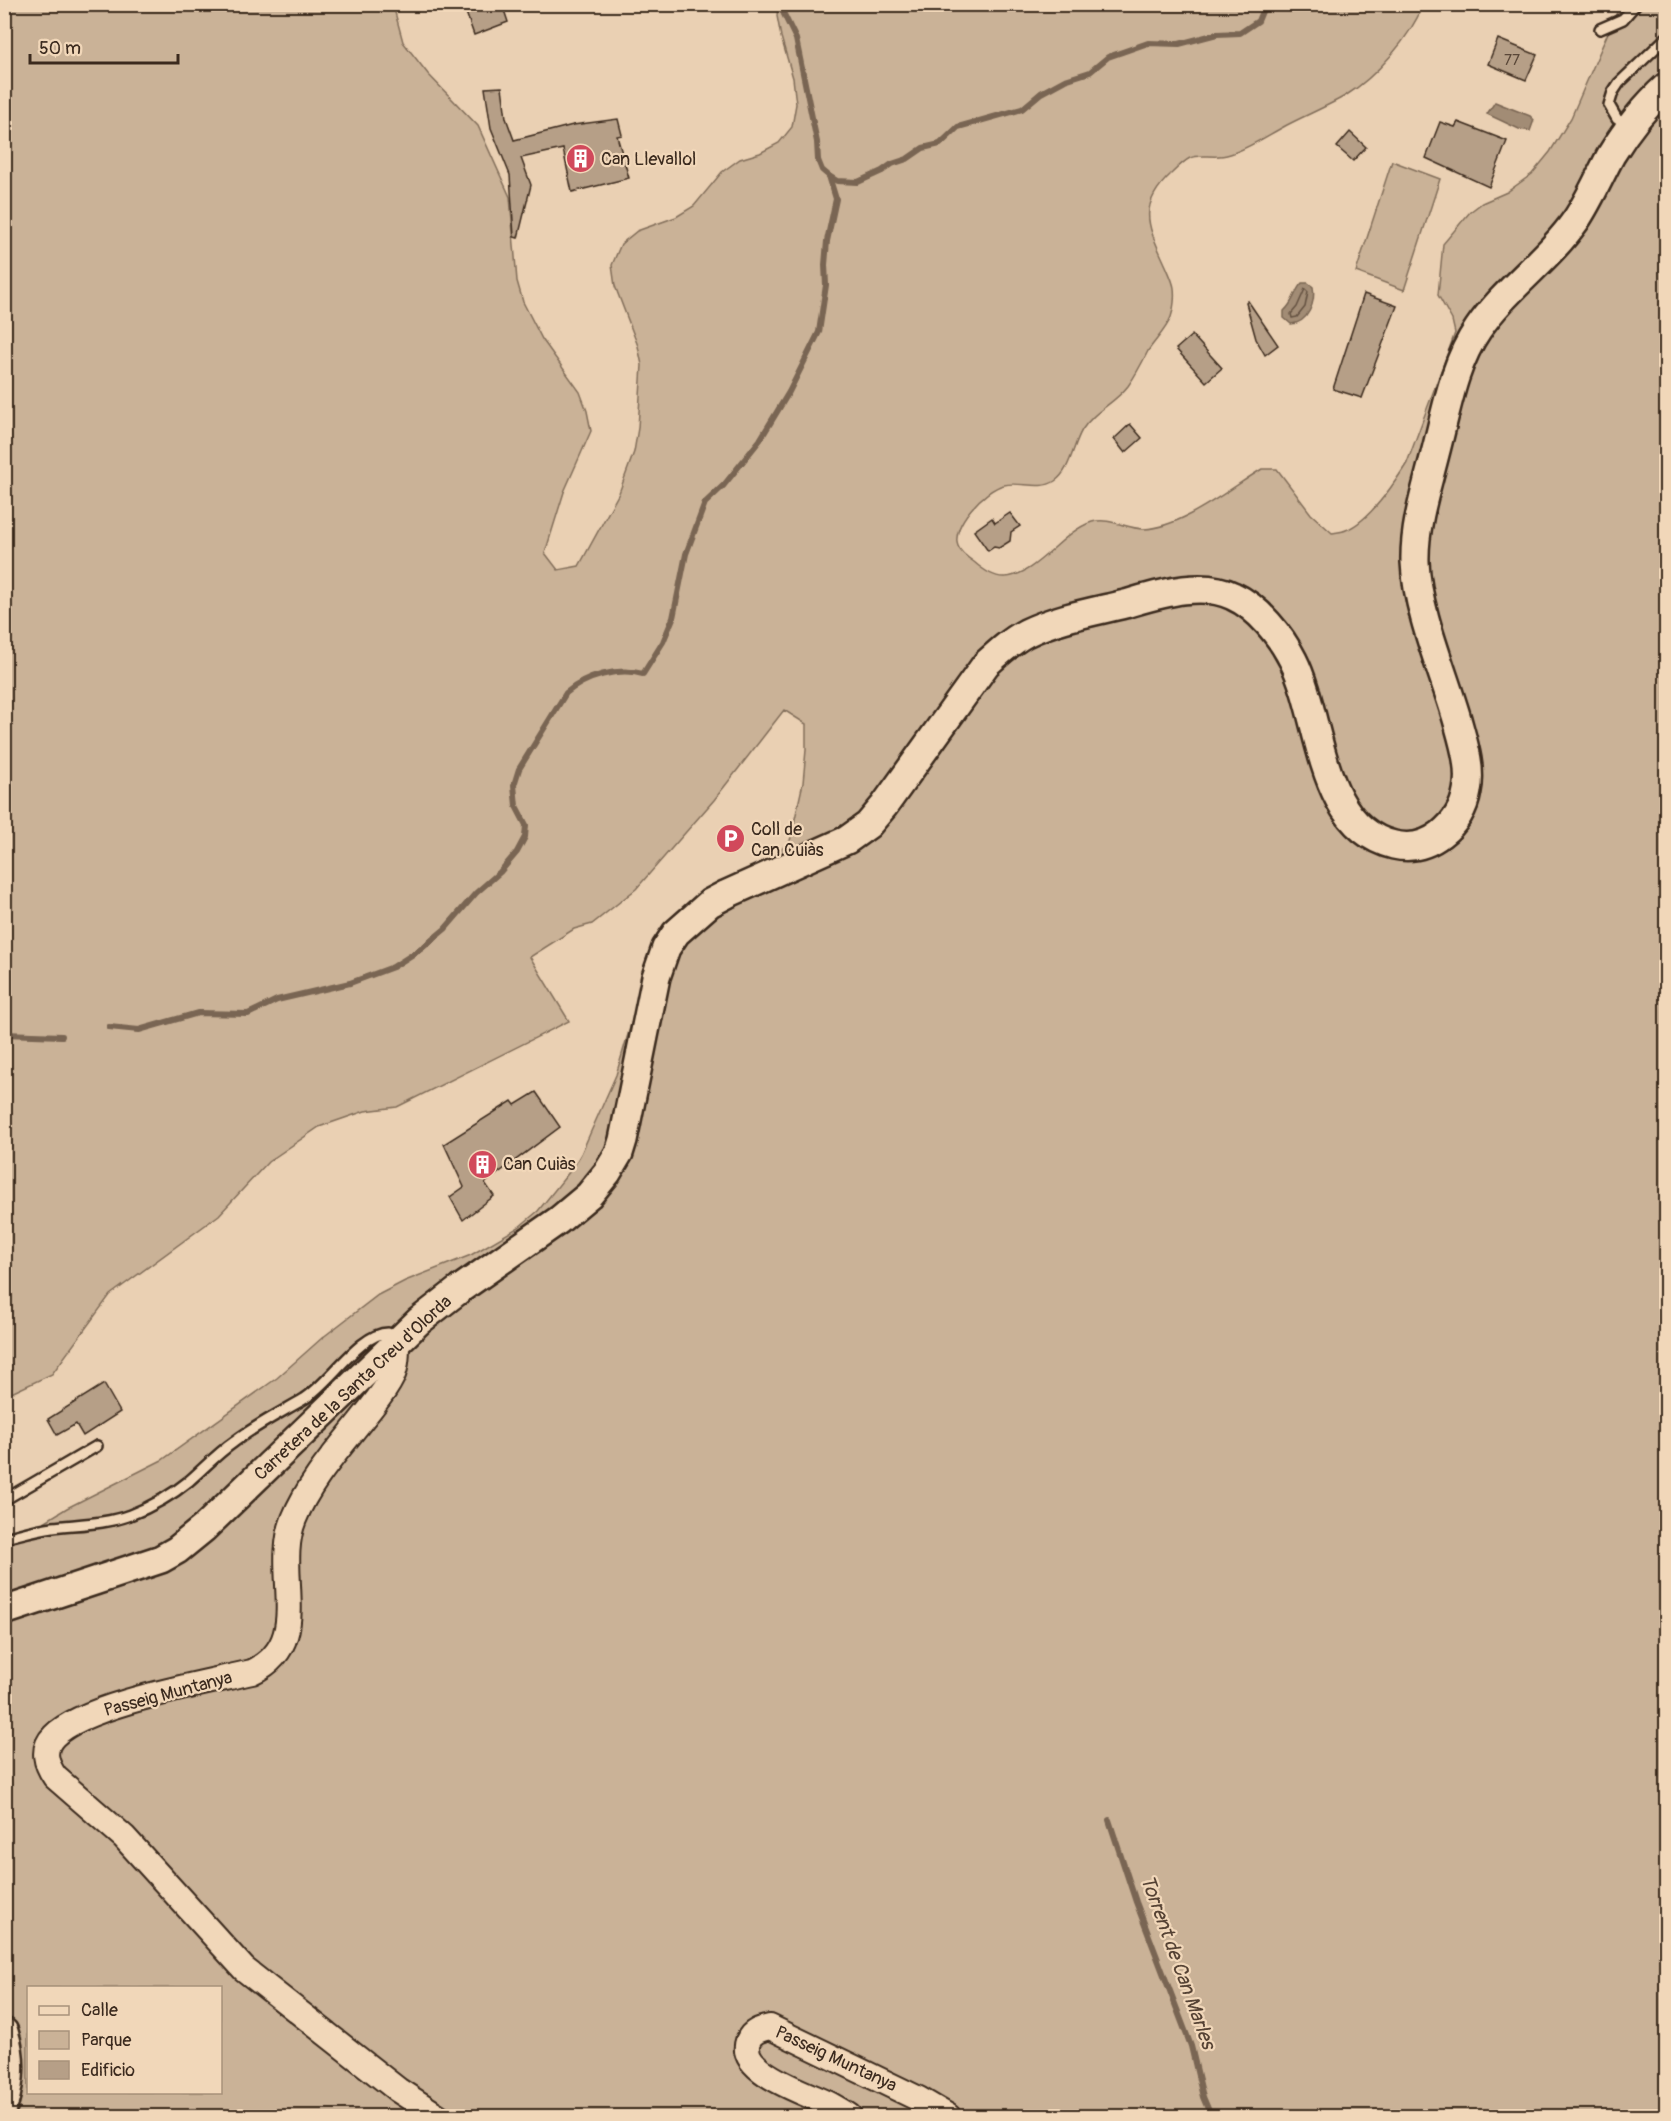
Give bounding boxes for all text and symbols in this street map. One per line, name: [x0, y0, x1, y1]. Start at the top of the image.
scale bar: [30, 27, 178, 65]
text: 50 m: [39, 37, 81, 60]
house number: 77: [1504, 51, 1520, 70]
building icon: Can Llevallol: [564, 143, 596, 175]
place label: Can Llevallol: [601, 148, 696, 171]
place label: Coll de Can Cuiàs: [751, 818, 824, 862]
parking icon: Coll de Can Cuiàs: [714, 823, 746, 855]
building icon: Can Cuiàs: [466, 1148, 498, 1180]
place label: Can Cuiàs: [503, 1153, 576, 1176]
street label: Carretera de la Santa Creu d'Olorda: [249, 1290, 457, 1486]
street label: Passeig Muntanya: [101, 1666, 235, 1722]
water label: Torrent de Can Marles: [1135, 1872, 1222, 2054]
legend: [27, 1986, 222, 2094]
text: Calle: [81, 1999, 118, 2022]
street label: Passeig Muntanya: [771, 2021, 901, 2097]
text: Parque: [81, 2029, 131, 2052]
text: Edificio: [81, 2059, 135, 2082]

